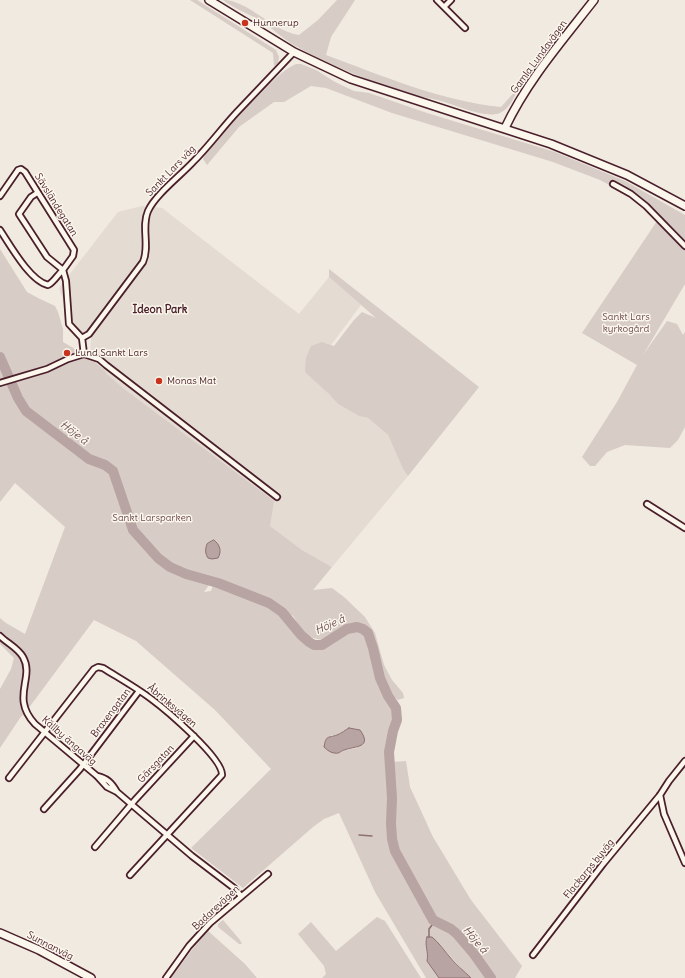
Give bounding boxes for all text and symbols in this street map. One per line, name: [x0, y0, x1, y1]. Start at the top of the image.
place label: Hunnerup: [253, 17, 299, 29]
marker: Hunnerup: [240, 18, 250, 28]
street label: Gamla Lundavägen: [508, 18, 570, 96]
street label: Sankt Lars väg: [144, 143, 198, 199]
street label: Sävsländegatan: [32, 171, 80, 239]
district label: Ideon Park: [133, 303, 187, 317]
park label: Sankt Lars kyrkogård: [602, 311, 650, 334]
place label: Lund Sankt Lars: [75, 347, 148, 359]
marker: Lund Sankt Lars: [62, 348, 72, 358]
place label: Monas Mat: [167, 375, 216, 387]
marker: Monas Mat: [154, 376, 164, 386]
water label: Höje å: [58, 418, 90, 448]
park label: Sankt Larsparken: [112, 512, 192, 524]
water label: Höje å: [313, 613, 347, 637]
street label: Åbrinksvägen: [145, 682, 199, 730]
street label: Braxengatan: [89, 686, 133, 740]
street label: Källby ängaväg: [39, 714, 99, 768]
street label: Gärsgatan: [135, 742, 177, 786]
street label: Flackarps byväg: [561, 837, 617, 901]
street label: Badarevägen: [190, 883, 242, 933]
water label: Höje å: [460, 924, 490, 956]
street label: Sunnanväg: [25, 929, 75, 963]

